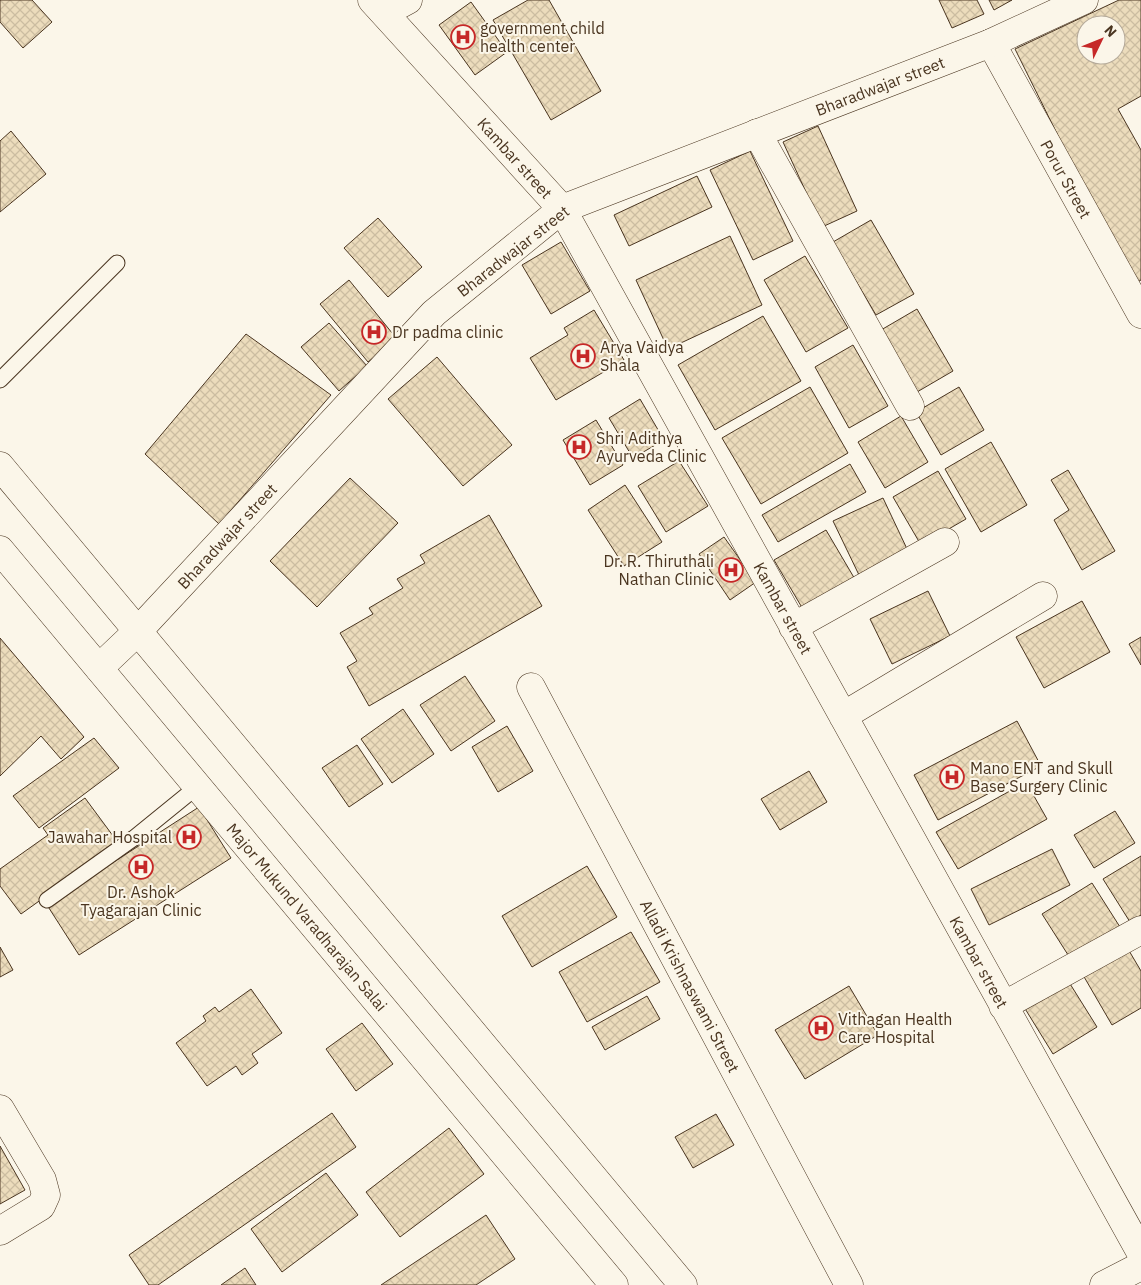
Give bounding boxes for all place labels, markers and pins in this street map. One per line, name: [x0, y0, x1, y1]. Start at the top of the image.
place label: government child health center: [480, 18, 605, 56]
hospital icon: government child health center: [450, 24, 476, 50]
hospital icon: Dr padma clinic: [361, 319, 387, 345]
place label: Dr padma clinic: [392, 322, 503, 342]
place label: Arya Vaidya Shala: [600, 337, 684, 375]
hospital icon: Arya Vaidya Shala: [570, 343, 596, 369]
place label: Shri Adithya Ayurveda Clinic: [596, 428, 707, 466]
hospital icon: Shri Adithya Ayurveda Clinic: [566, 434, 592, 460]
place label: Dr. R. Thiruthali Nathan Clinic: [603, 551, 714, 589]
hospital icon: Dr. R. Thiruthali Nathan Clinic: [718, 557, 744, 583]
place label: Mano ENT and Skull Base Surgery Clinic: [970, 758, 1113, 796]
hospital icon: Mano ENT and Skull Base Surgery Clinic: [939, 764, 965, 790]
hospital icon: Jawahar Hospital: [176, 824, 202, 850]
place label: Jawahar Hospital: [48, 827, 172, 847]
hospital icon: Dr. Ashok Tyagarajan Clinic: [128, 854, 154, 880]
place label: Dr. Ashok Tyagarajan Clinic: [81, 882, 201, 920]
place label: Vithagan Health Care Hospital: [838, 1009, 952, 1047]
hospital icon: Vithagan Health Care Hospital: [808, 1015, 834, 1041]

